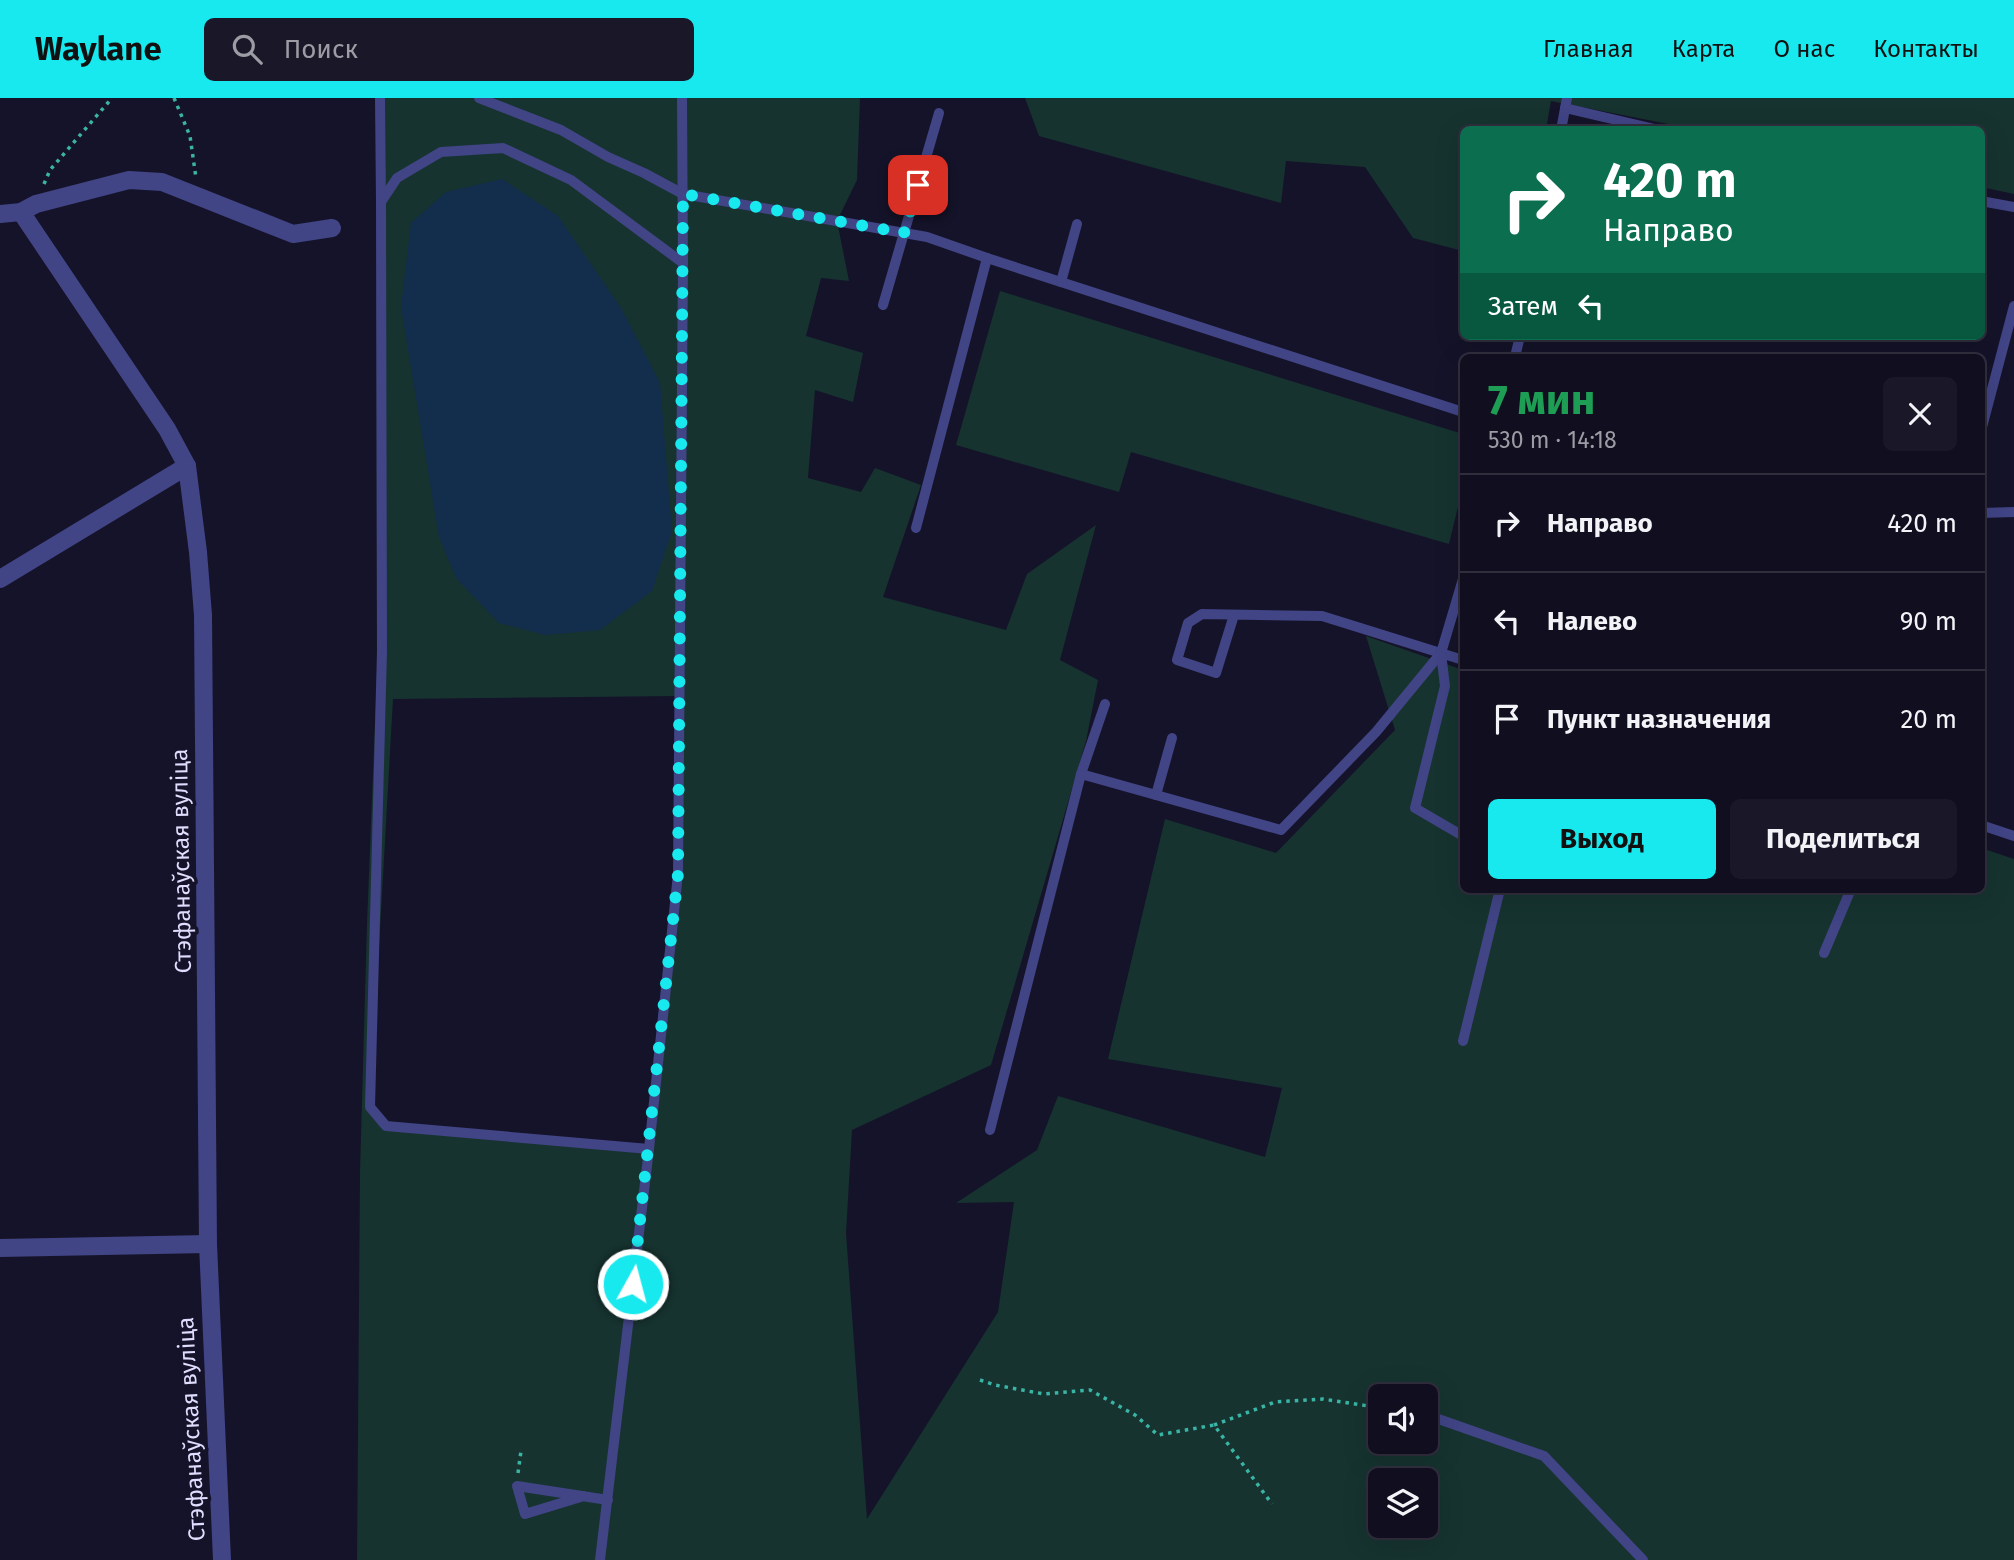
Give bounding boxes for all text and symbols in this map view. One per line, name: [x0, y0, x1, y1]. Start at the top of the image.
search box: [204, 18, 694, 81]
text: Waylane: [35, 29, 162, 69]
icon: search: [228, 30, 266, 68]
text: Поиск: [284, 34, 358, 65]
text: Главная: [1543, 35, 1634, 63]
text: Карта: [1672, 35, 1735, 63]
text: О нас: [1773, 35, 1835, 63]
text: Контакты: [1873, 35, 1979, 63]
text: 420 m: [1603, 151, 1737, 210]
icon: right: [1488, 154, 1579, 245]
pin: [888, 155, 948, 215]
icon: arrive: [899, 166, 937, 204]
text: Направо: [1603, 211, 1734, 249]
icon: left: [1572, 287, 1610, 325]
text: Затем: [1488, 291, 1558, 322]
text: 7 мин: [1488, 375, 1595, 425]
button: close: [1883, 377, 1957, 451]
text: 530 m · 14:18: [1488, 426, 1617, 454]
icon: right: [1488, 504, 1526, 542]
text: Направо: [1547, 508, 1653, 539]
text: 420 m: [1887, 508, 1957, 539]
icon: left: [1488, 602, 1526, 640]
text: Налево: [1547, 606, 1637, 637]
text: 90 m: [1900, 606, 1957, 637]
icon: arrive: [1488, 700, 1526, 738]
text: Пункт назначения: [1547, 704, 1771, 735]
text: 20 m: [1900, 704, 1957, 735]
street label: Стэфанаўская вуліца: [165, 748, 197, 974]
button: Выход: [1488, 799, 1716, 879]
button: Поделиться: [1730, 799, 1957, 879]
position arrow: [596, 1247, 670, 1321]
street label: Стэфанаўская вуліца: [171, 1316, 211, 1542]
map controls: [1368, 1384, 1438, 1538]
button: sound: [1368, 1384, 1438, 1454]
button: layers: [1368, 1468, 1438, 1538]

